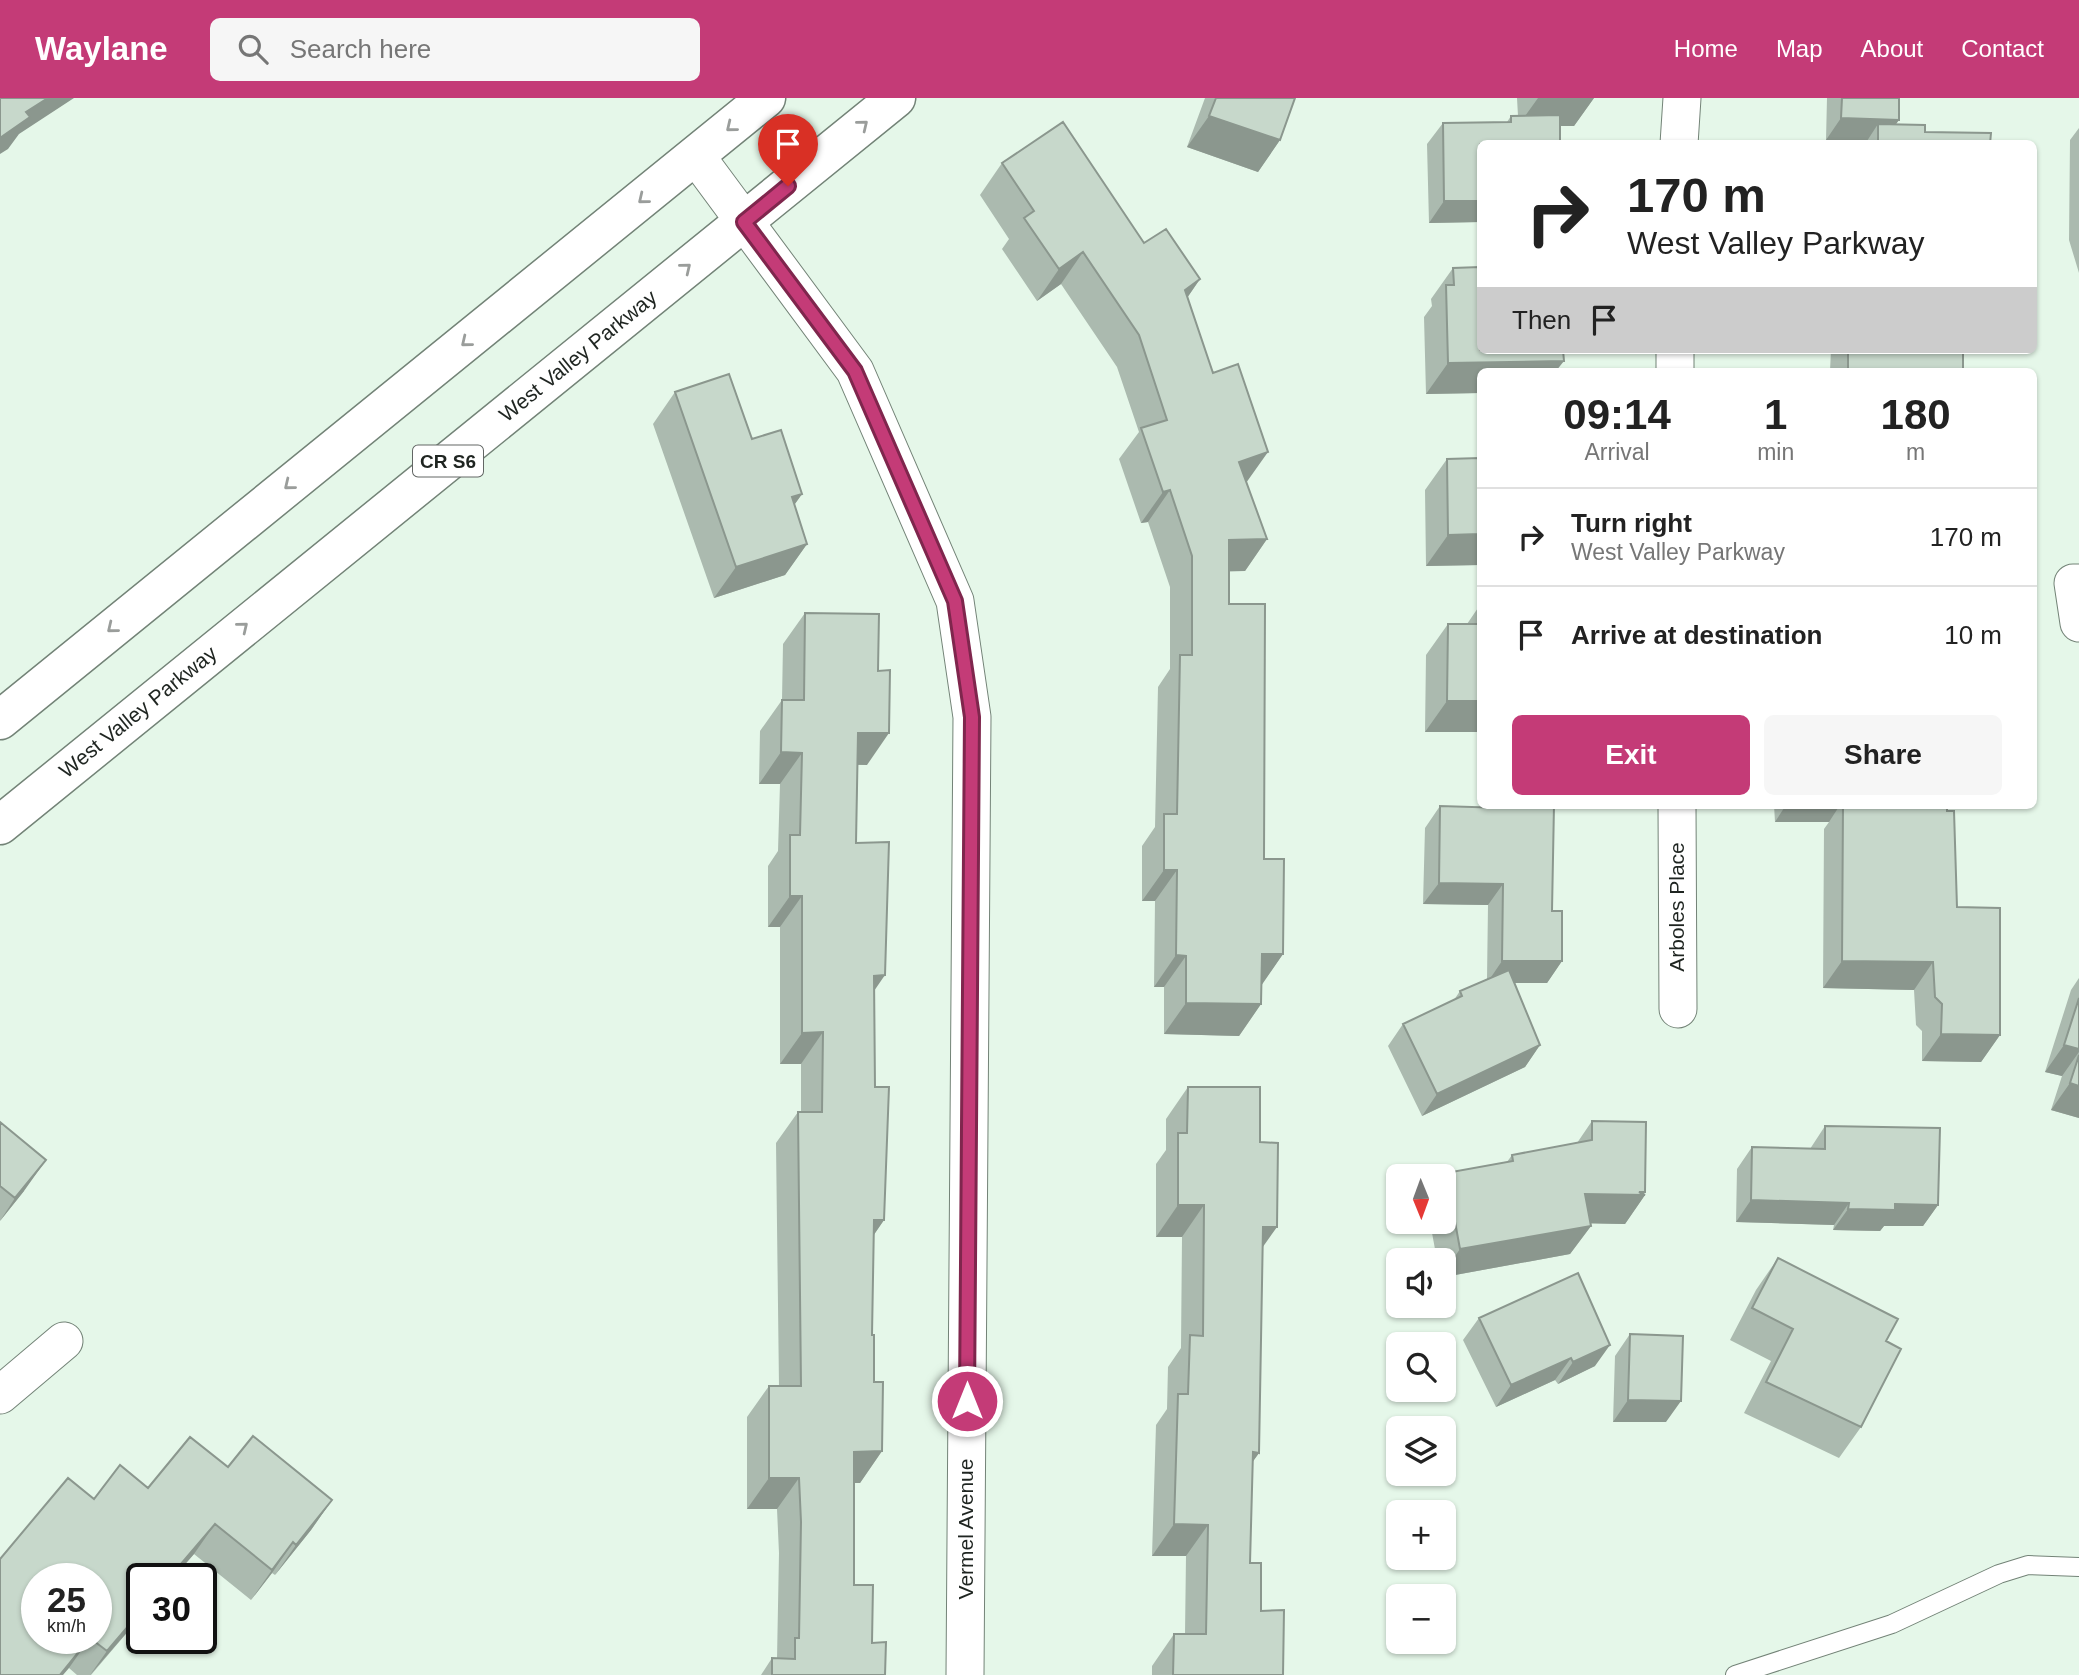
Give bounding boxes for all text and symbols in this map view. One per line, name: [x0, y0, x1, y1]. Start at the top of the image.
search box: [210, 18, 700, 81]
text: Waylane: [35, 30, 168, 67]
icon: search: [234, 30, 272, 68]
text: Search here: [290, 34, 431, 64]
text: Home: [1674, 35, 1738, 62]
text: Map: [1776, 35, 1823, 62]
text: About: [1861, 35, 1923, 62]
text: Contact: [1961, 35, 2044, 62]
pin: [758, 114, 818, 186]
one-way arrow: [726, 119, 739, 131]
one-way arrow: [855, 121, 868, 133]
icon: arrive: [769, 125, 807, 163]
icon: right: [1512, 168, 1603, 259]
text: 170 m: [1627, 168, 1766, 222]
one-way arrow: [638, 190, 650, 203]
text: West Valley Parkway: [1627, 225, 1925, 261]
one-way arrow: [679, 264, 691, 277]
street label: West Valley Parkway: [495, 285, 661, 426]
icon: arrive: [1585, 301, 1623, 339]
text: Then: [1512, 305, 1571, 335]
one-way arrow: [461, 334, 474, 346]
text: 09:14: [1563, 391, 1671, 438]
text: 1: [1764, 391, 1787, 438]
text: 180: [1881, 391, 1951, 438]
text: Arrival: [1584, 439, 1650, 465]
text: min: [1757, 439, 1794, 465]
text: m: [1906, 439, 1925, 465]
road number: CR S6: [413, 446, 483, 476]
one-way arrow: [285, 477, 298, 489]
text: Turn right: [1571, 508, 1692, 538]
icon: right: [1512, 518, 1550, 556]
text: 170 m: [1930, 522, 2002, 552]
text: West Valley Parkway: [1571, 539, 1785, 565]
icon: arrive: [1512, 616, 1550, 654]
one-way arrow: [108, 620, 120, 633]
text: Arrive at destination: [1571, 620, 1822, 650]
text: 10 m: [1944, 620, 2002, 650]
one-way arrow: [234, 623, 247, 635]
street label: West Valley Parkway: [55, 641, 221, 782]
button: Exit: [1512, 715, 1750, 795]
button: Share: [1764, 715, 2002, 795]
street label: Arboles Place: [1665, 842, 1688, 972]
north arrow: [1386, 1164, 1456, 1234]
map controls: [1386, 1164, 1456, 1654]
button: sound: [1386, 1248, 1456, 1318]
button: search: [1386, 1332, 1456, 1402]
position arrow: [930, 1364, 1004, 1438]
button: layers: [1386, 1416, 1456, 1486]
street label: Vermel Avenue: [954, 1459, 977, 1599]
button: +: [1386, 1500, 1456, 1570]
speed limit sign: 30: [126, 1563, 217, 1654]
text: 25: [47, 1580, 86, 1619]
button: −: [1386, 1584, 1456, 1654]
text: km/h: [47, 1616, 86, 1636]

